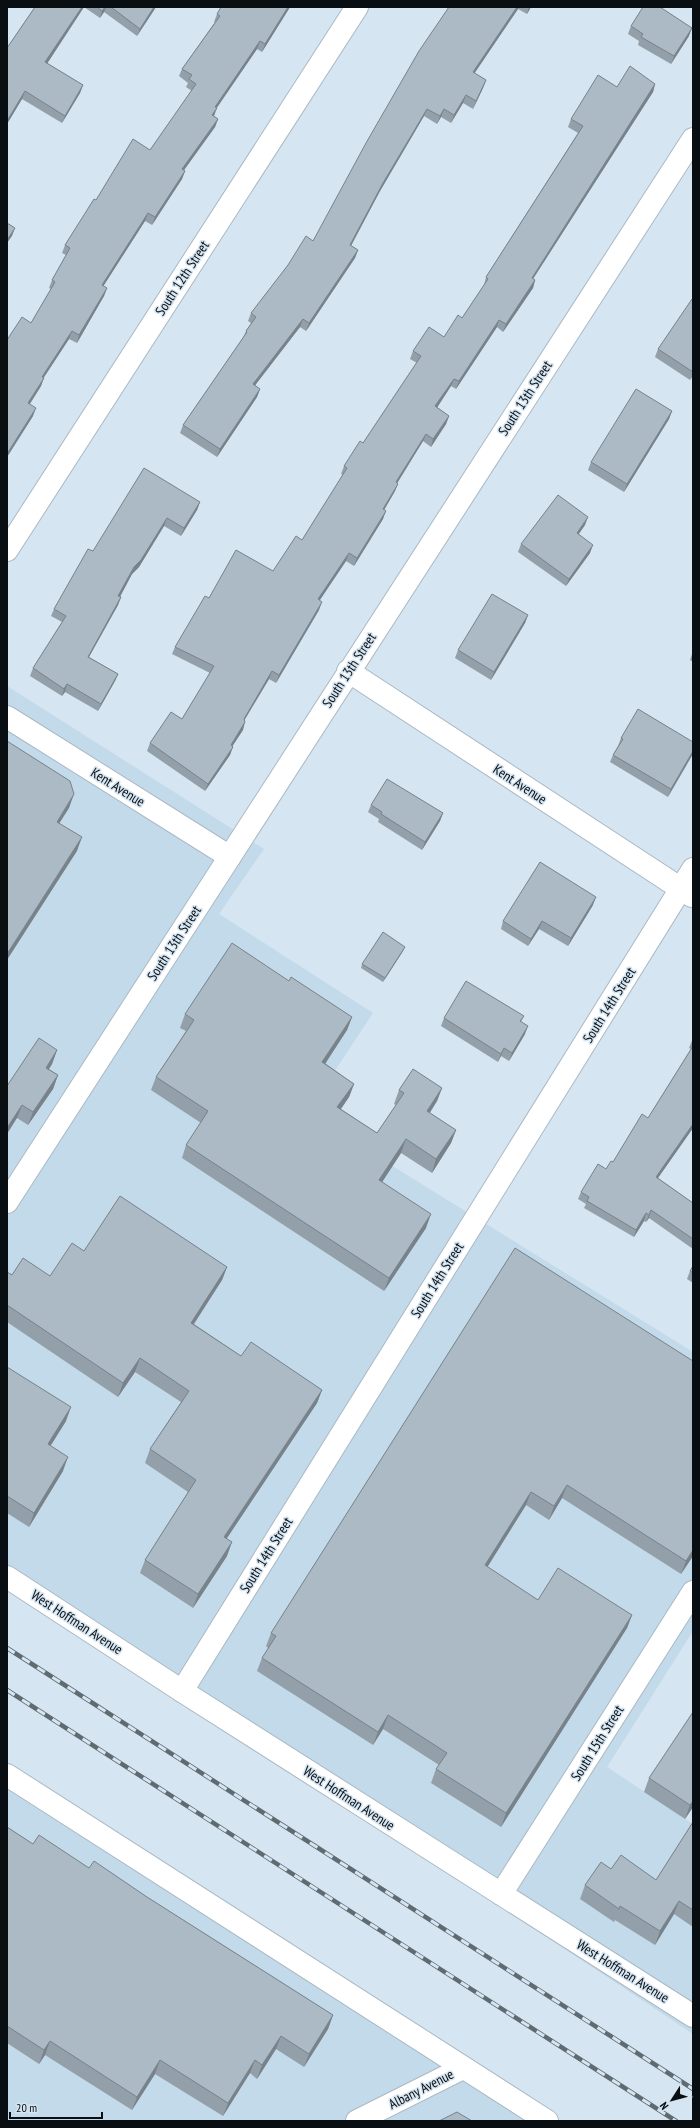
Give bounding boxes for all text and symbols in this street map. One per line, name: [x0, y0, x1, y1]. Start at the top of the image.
street label: South 12th Street: [151, 237, 213, 319]
street label: South 13th Street: [494, 357, 556, 439]
street label: South 13th Street: [318, 629, 380, 711]
street label: Kent Avenue: [490, 760, 550, 808]
street label: Kent Avenue: [88, 763, 148, 811]
street label: South 13th Street: [143, 902, 205, 984]
street label: South 14th Street: [579, 964, 639, 1046]
street label: South 14th Street: [407, 1239, 467, 1321]
street label: South 14th Street: [236, 1514, 296, 1596]
street label: West Hoffman Avenue: [28, 1586, 126, 1658]
street label: South 15th Street: [567, 1702, 627, 1784]
street label: West Hoffman Avenue: [300, 1762, 398, 1834]
street label: West Hoffman Avenue: [573, 1935, 673, 2007]
street label: Albany Avenue: [385, 2065, 457, 2113]
north arrow: [652, 2080, 692, 2120]
scale bar: [10, 2094, 102, 2120]
text: N: [656, 2099, 671, 2112]
text: 20 m: [16, 2100, 37, 2115]

